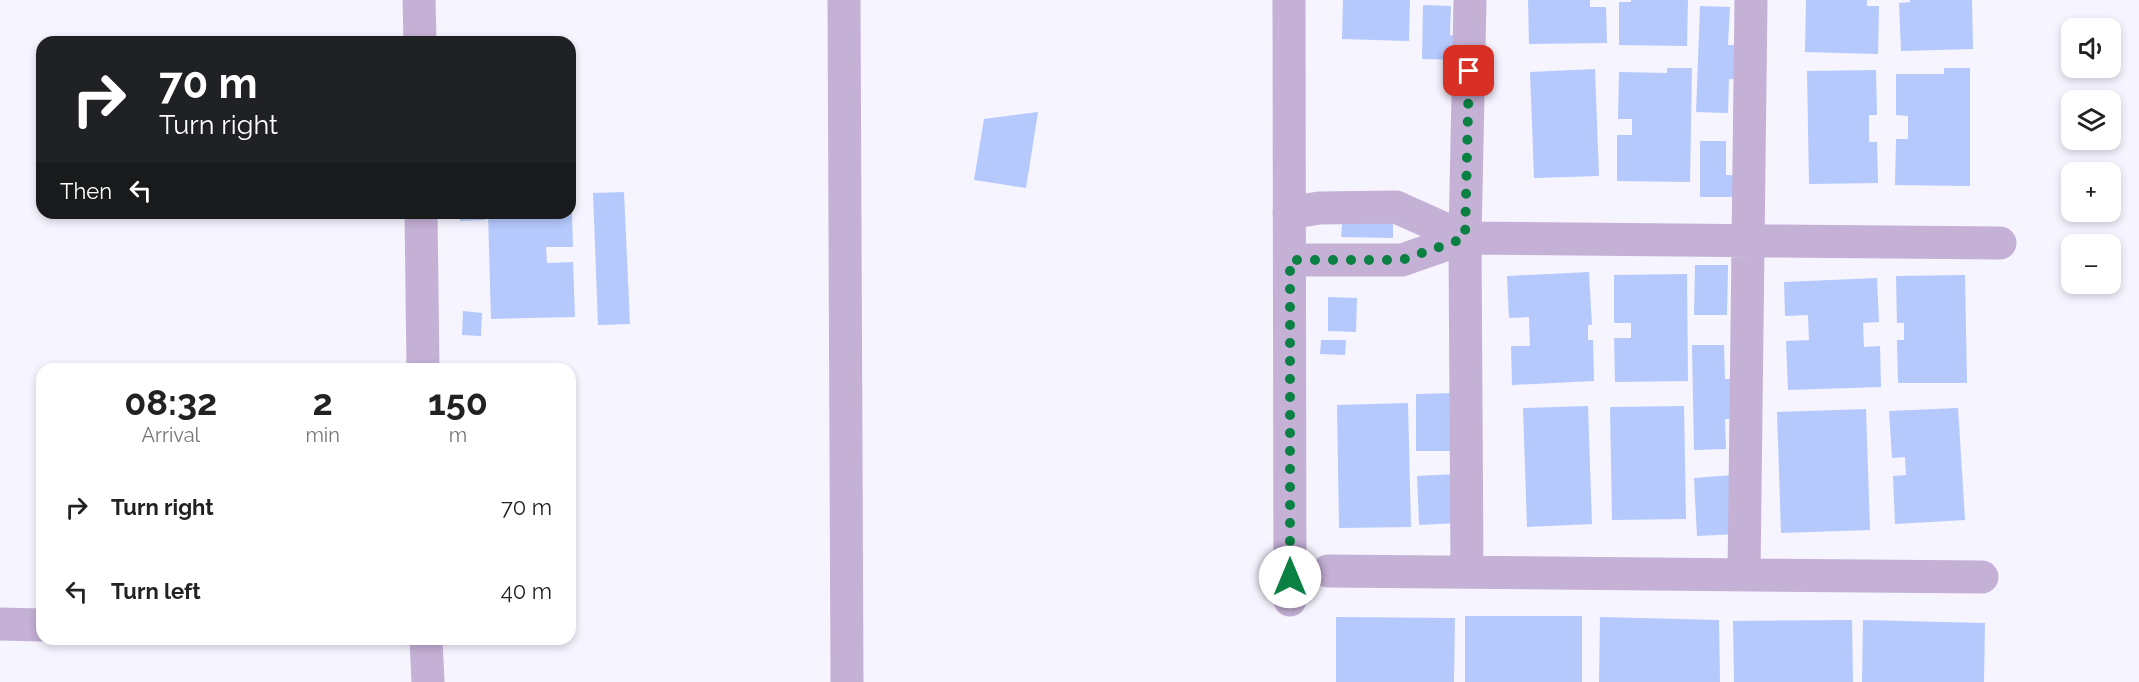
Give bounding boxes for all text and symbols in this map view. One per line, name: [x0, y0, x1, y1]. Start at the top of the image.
map controls: [2061, 18, 2121, 294]
button: sound: [2061, 18, 2121, 78]
pin: [1443, 45, 1494, 96]
icon: arrive: [1452, 54, 1485, 87]
text: 70 m: [159, 59, 258, 108]
icon: right: [60, 60, 138, 138]
button: layers: [2061, 90, 2121, 150]
text: Turn right: [159, 109, 278, 140]
button: +: [2061, 162, 2121, 222]
icon: left: [124, 174, 157, 207]
text: Then: [60, 178, 112, 204]
button: −: [2061, 234, 2121, 294]
text: 08:32: [124, 381, 217, 423]
text: 2: [312, 381, 333, 423]
text: 150: [428, 381, 488, 423]
text: Arrival: [141, 423, 200, 447]
text: min: [305, 423, 340, 447]
text: m: [449, 423, 467, 447]
icon: right: [60, 491, 93, 524]
text: Turn right: [111, 494, 214, 520]
text: 70 m: [501, 494, 552, 520]
position arrow: [1258, 545, 1322, 609]
icon: left: [60, 575, 93, 608]
text: Turn left: [111, 578, 201, 604]
text: 40 m: [501, 578, 552, 604]

